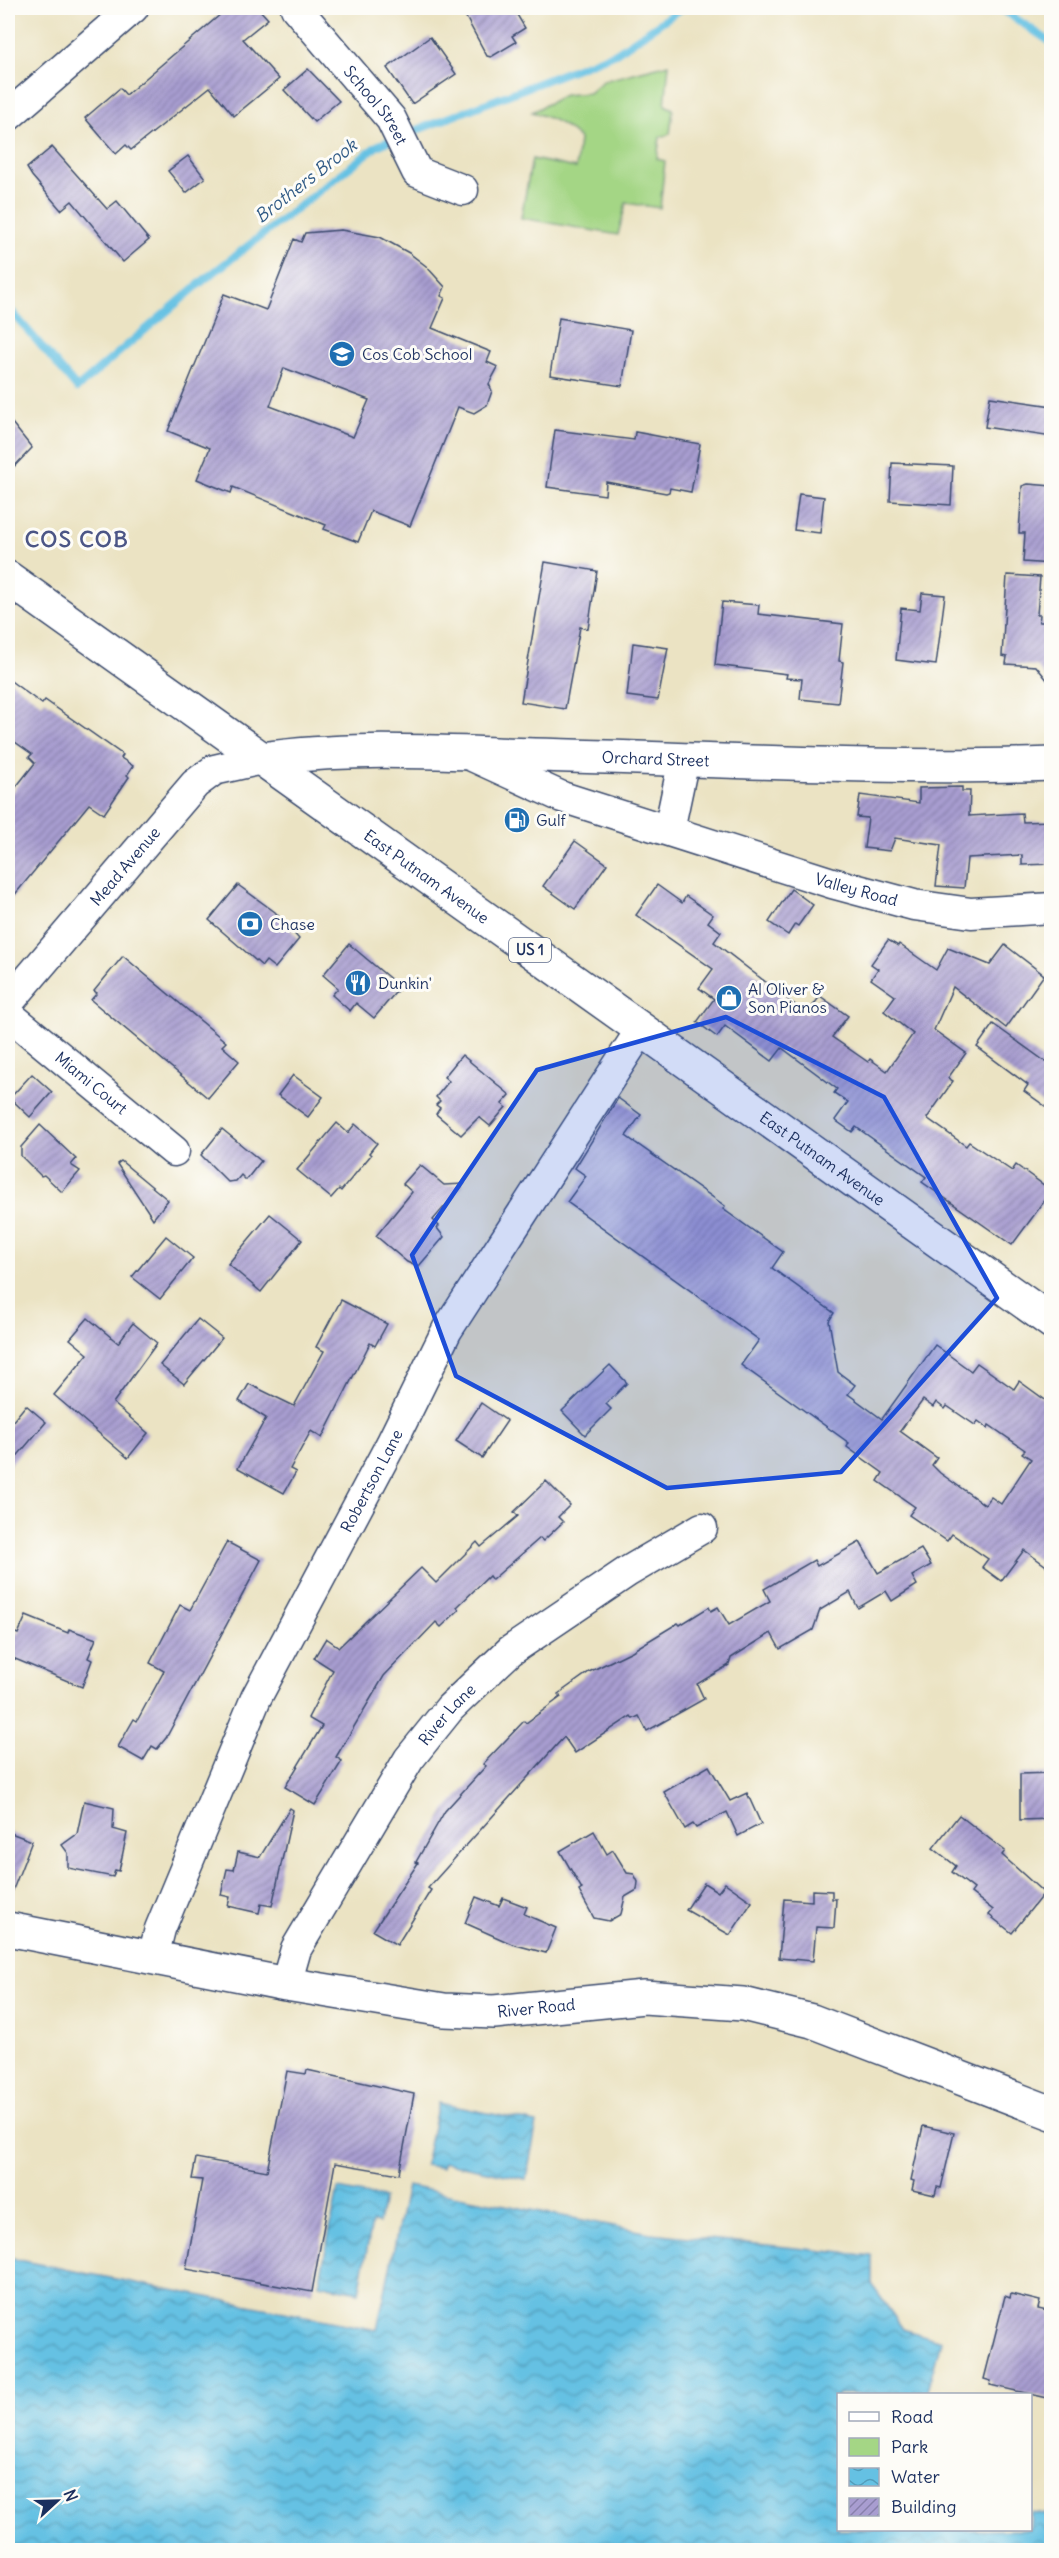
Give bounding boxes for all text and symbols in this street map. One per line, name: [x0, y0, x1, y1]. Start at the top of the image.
street label: School Street: [340, 61, 412, 148]
water label: Brothers Brook: [250, 132, 363, 228]
school or university icon: Cos Cob School: [327, 339, 357, 369]
place label: Cos Cob School: [362, 344, 472, 364]
district label: COS COB: [25, 525, 129, 553]
street label: Orchard Street: [601, 747, 710, 771]
fuel station icon: Gulf: [502, 805, 532, 835]
place label: Gulf: [536, 810, 566, 830]
street label: Mead Avenue: [86, 823, 164, 910]
street label: East Putnam Avenue: [360, 825, 493, 928]
street label: Valley Road: [813, 868, 900, 910]
bank icon: Chase: [235, 909, 265, 939]
place label: Chase: [270, 914, 315, 934]
road number: US 1: [509, 938, 551, 962]
restaurant icon: Dunkin': [343, 968, 373, 998]
place label: Dunkin': [378, 973, 432, 993]
place label: Al Oliver & Son Pianos: [748, 979, 827, 1017]
shop icon: Al Oliver & Son Pianos: [714, 983, 744, 1013]
street label: Miami Court: [51, 1047, 132, 1119]
street label: East Putnam Avenue: [756, 1107, 889, 1210]
street label: Robertson Lane: [336, 1426, 407, 1536]
street label: River Lane: [414, 1679, 479, 1749]
street label: River Road: [496, 1994, 576, 2022]
legend: [837, 2393, 1032, 2531]
text: Road: [891, 2405, 934, 2428]
text: Park: [891, 2435, 928, 2458]
text: Water: [891, 2465, 941, 2488]
north arrow: [27, 2471, 87, 2531]
text: N: [60, 2487, 82, 2504]
text: Building: [891, 2495, 956, 2518]

